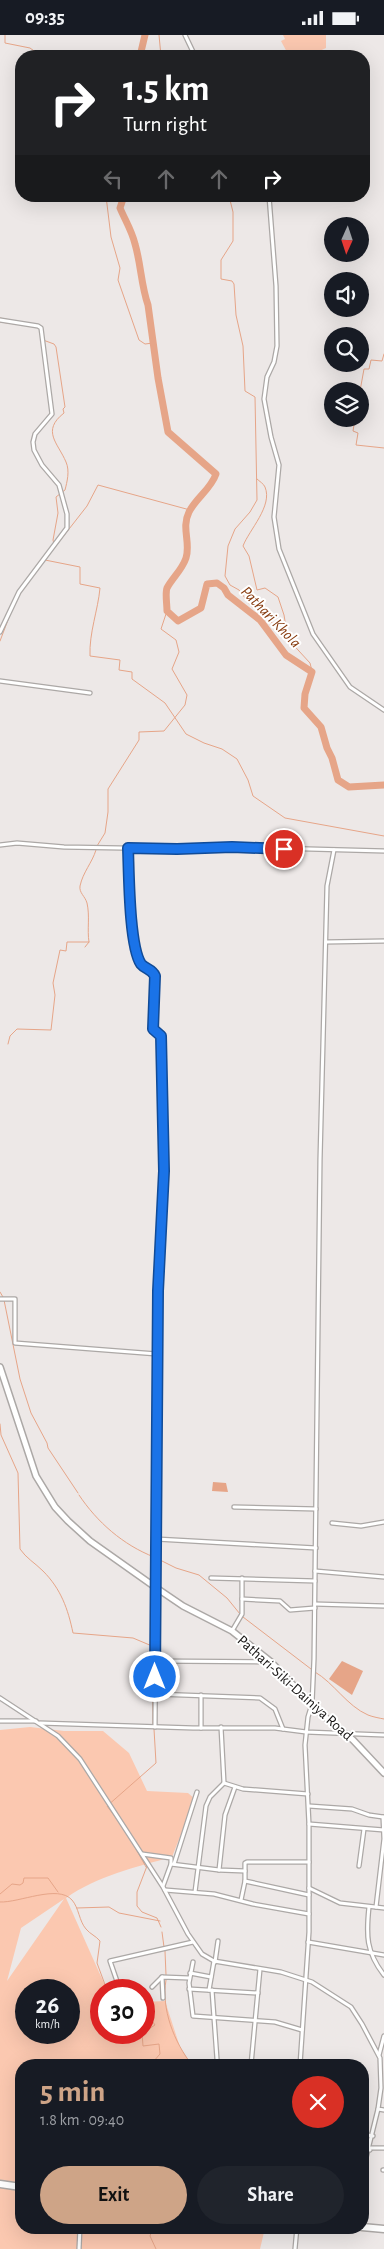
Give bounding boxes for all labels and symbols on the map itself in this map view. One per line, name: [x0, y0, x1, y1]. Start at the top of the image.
north arrow: [324, 217, 369, 263]
water label: Pathari Khola: [238, 583, 304, 651]
pin: [263, 828, 305, 870]
street label: Pathari-Siki-Dainiya Road: [235, 1633, 356, 1744]
position arrow: [128, 1650, 180, 1702]
speed limit sign: 30: [90, 1979, 155, 2044]

